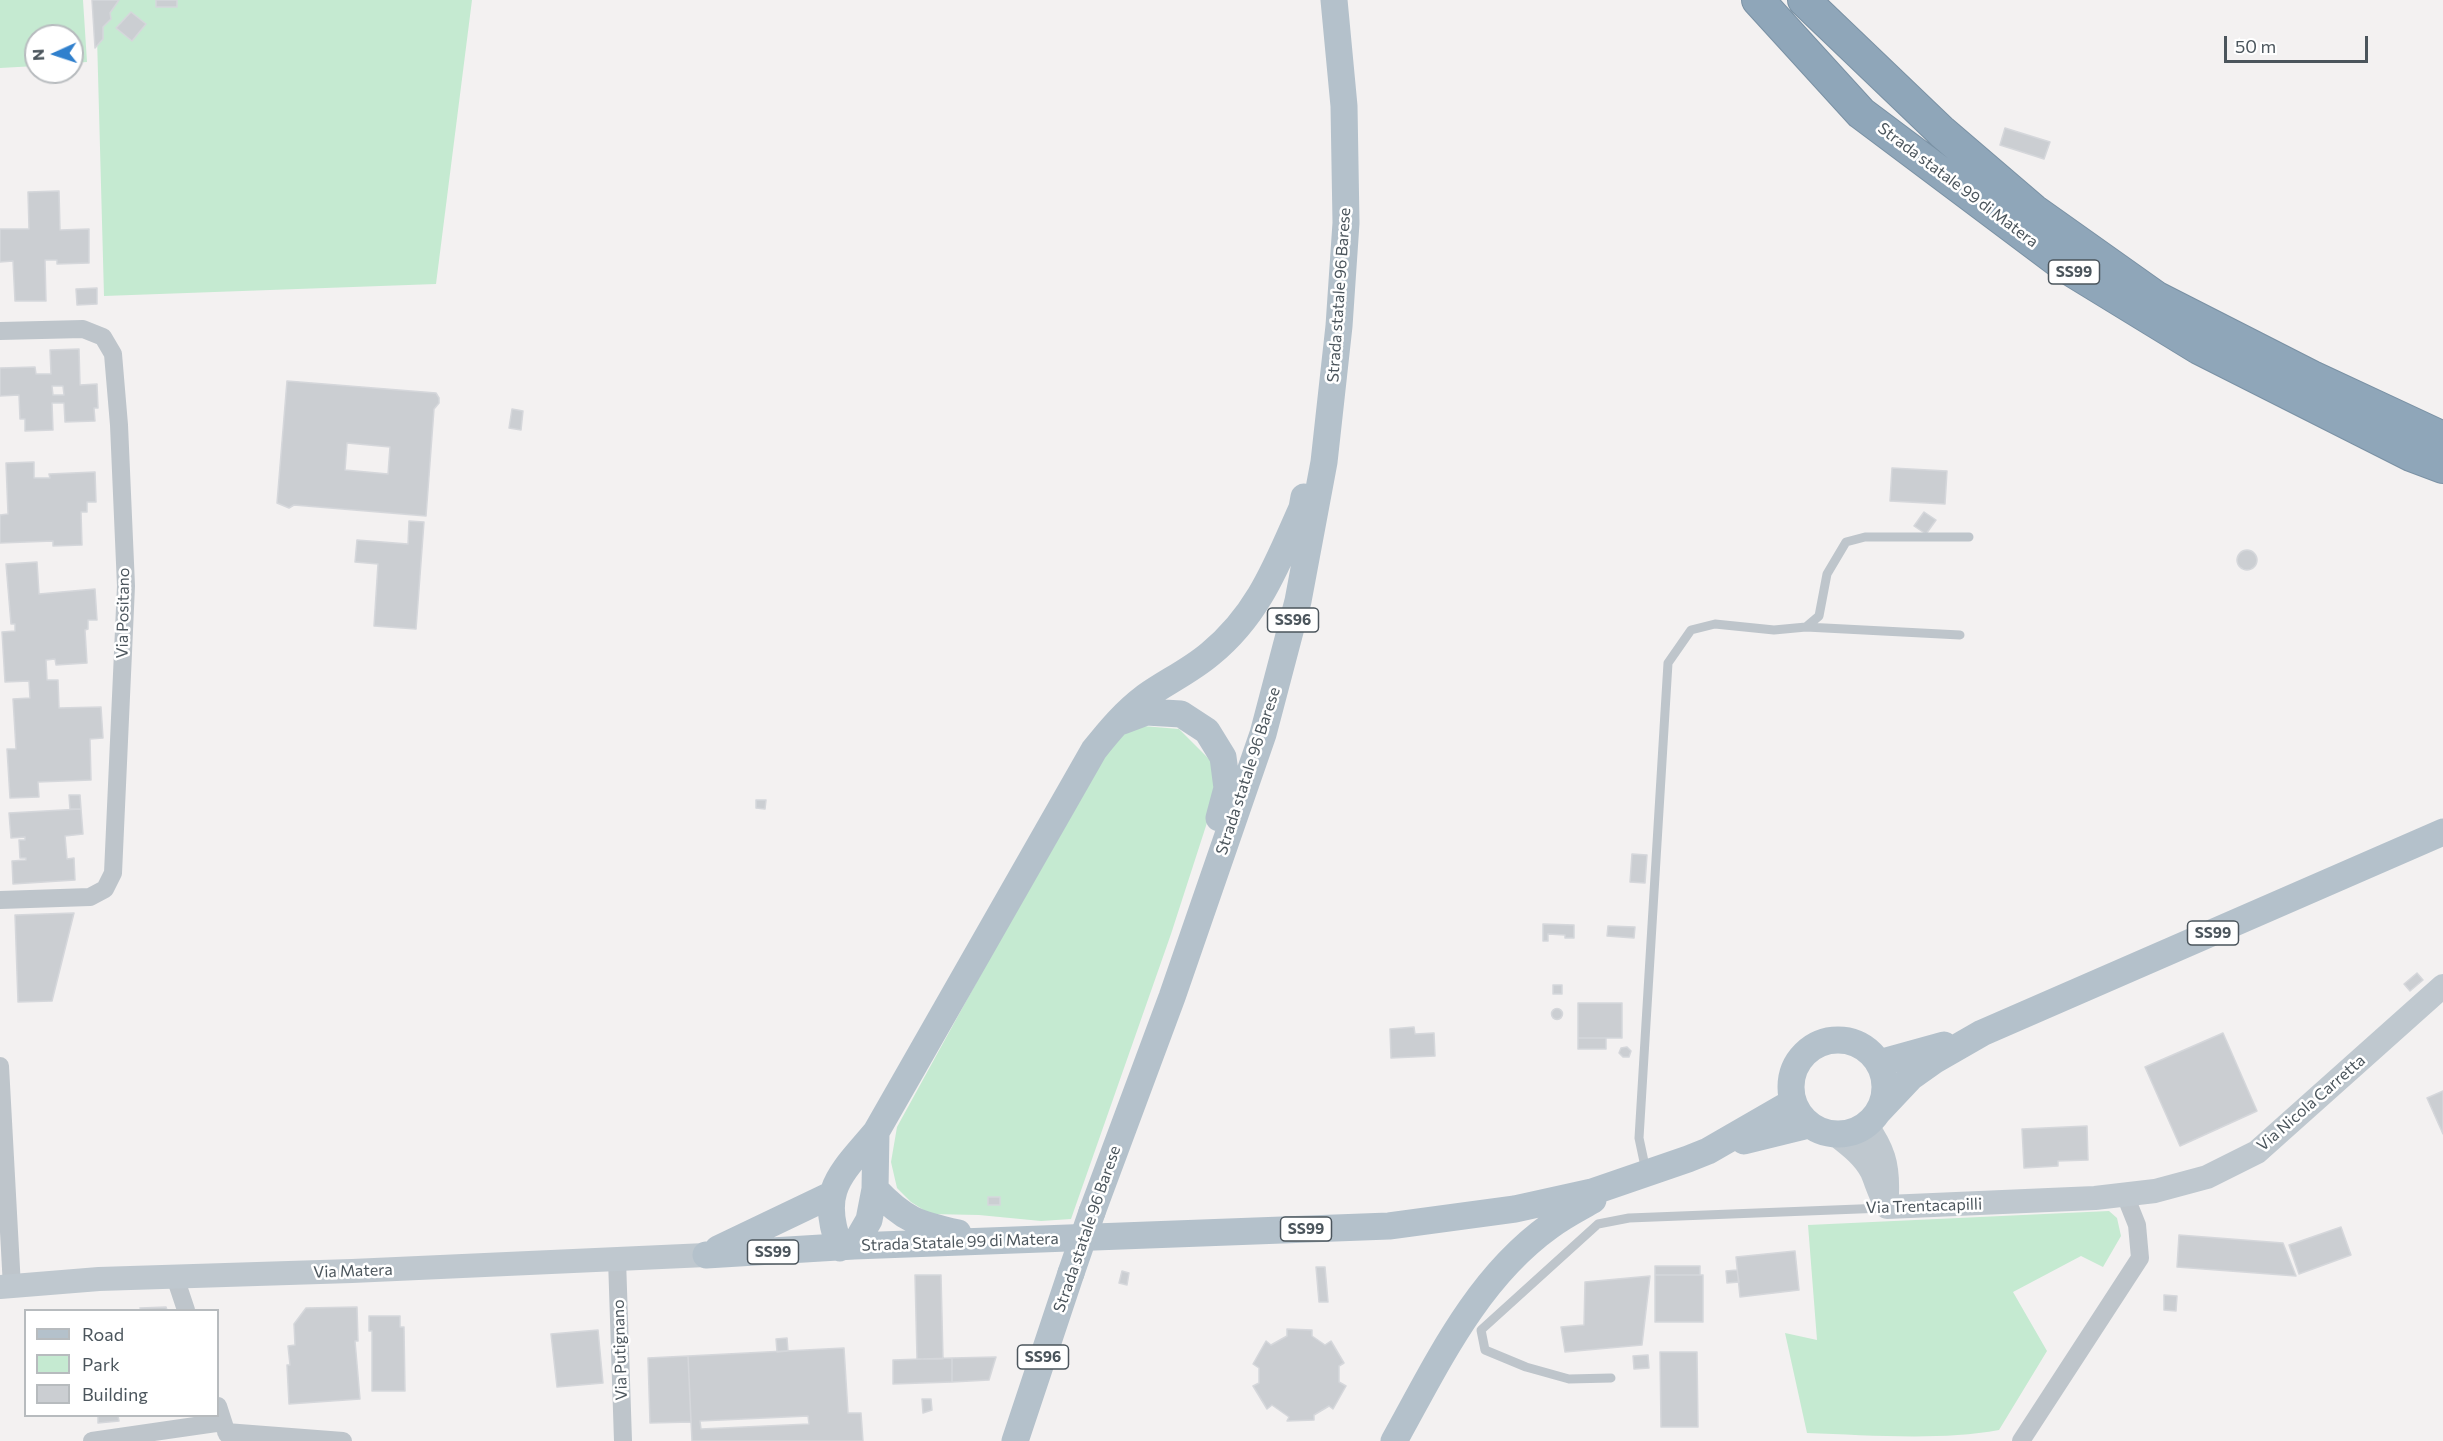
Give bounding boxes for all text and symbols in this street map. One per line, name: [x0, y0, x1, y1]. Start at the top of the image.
north arrow: [24, 24, 84, 84]
scale bar: [2227, 24, 2371, 62]
text: 50 m: [2235, 35, 2276, 57]
text: N: [28, 48, 47, 61]
street label: Strada statale 99 di Matera: [1874, 118, 2042, 252]
street label: Strada statale 96 Barese: [1323, 207, 1355, 383]
road number: SS99: [2048, 260, 2100, 284]
street label: Via Positano: [113, 567, 133, 659]
road number: SS96: [1268, 608, 1318, 632]
street label: Strada statale 96 Barese: [1212, 685, 1284, 857]
road number: SS99: [2188, 921, 2238, 945]
street label: Via Nicola Carretta: [2253, 1051, 2369, 1155]
street label: Strada statale 96 Barese: [1049, 1143, 1125, 1315]
street label: Via Trentacapilli: [1866, 1194, 1982, 1218]
road number: SS99: [1280, 1217, 1332, 1241]
street label: Strada Statale 99 di Matera: [861, 1229, 1059, 1255]
road number: SS99: [748, 1240, 798, 1264]
street label: Via Matera: [313, 1260, 393, 1282]
street label: Via Putignano: [609, 1299, 631, 1401]
legend: [24, 1309, 219, 1417]
text: Road: [82, 1323, 124, 1345]
road number: SS96: [1018, 1345, 1068, 1369]
text: Park: [82, 1353, 120, 1375]
text: Building: [82, 1383, 148, 1405]

